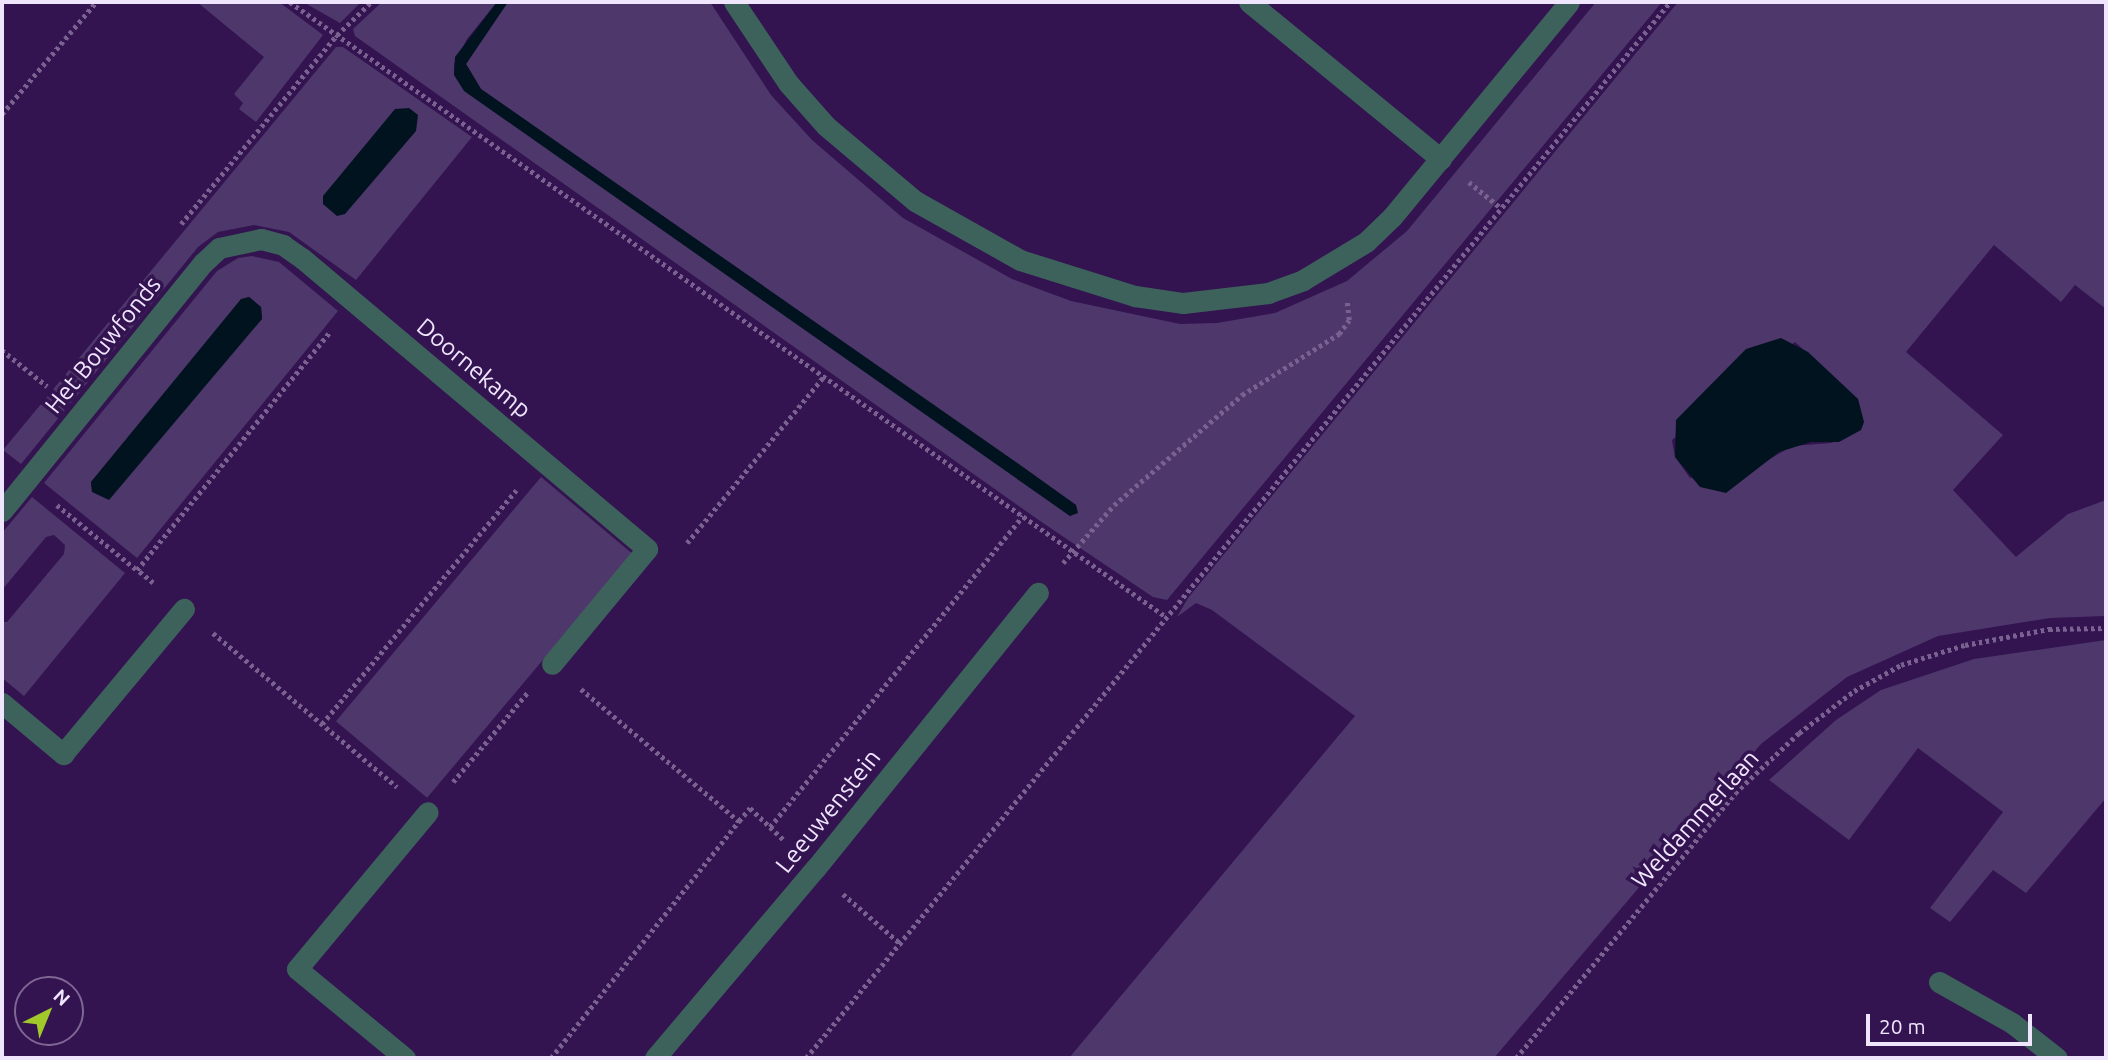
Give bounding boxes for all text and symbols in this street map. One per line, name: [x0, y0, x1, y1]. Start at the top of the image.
street label: Het Bouwfonds: [39, 271, 167, 419]
street label: Doornekamp: [411, 312, 537, 424]
street label: Leeuwenstein: [769, 743, 887, 879]
street label: Weldammerlaan: [1625, 744, 1765, 894]
north arrow: [14, 976, 84, 1046]
text: N: [49, 984, 75, 1010]
scale bar: [1870, 1000, 2036, 1044]
text: 20 m: [1879, 1014, 1926, 1038]

